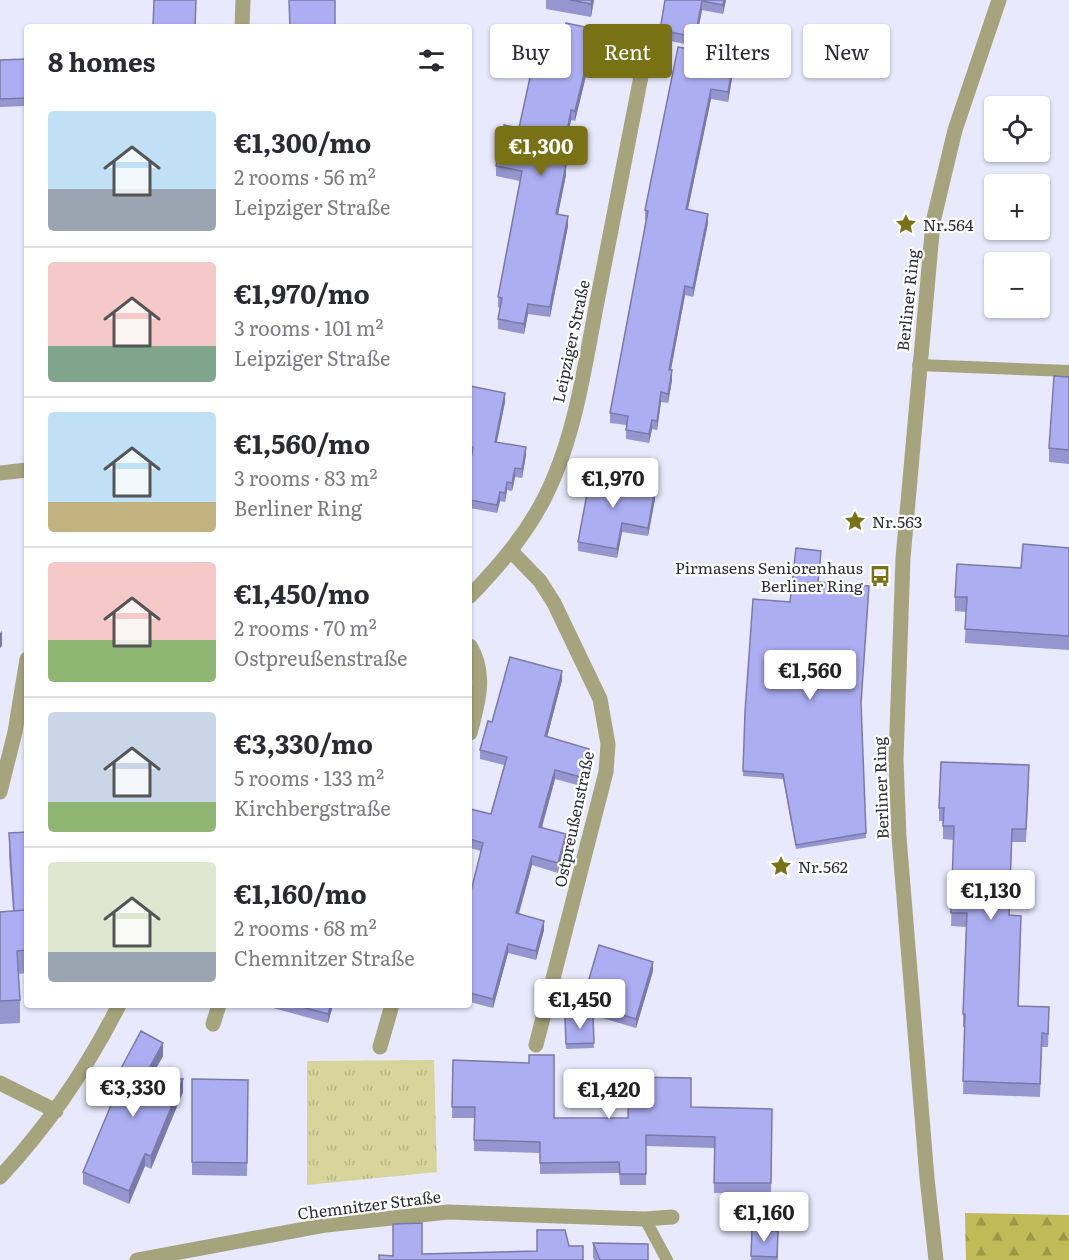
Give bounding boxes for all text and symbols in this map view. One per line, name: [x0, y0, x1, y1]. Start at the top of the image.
chip: Buy: [490, 24, 571, 78]
chip: Rent: [583, 24, 672, 78]
chip: Filters: [684, 24, 791, 78]
chip: New: [803, 24, 890, 78]
text: 8 homes: [48, 41, 156, 80]
icon: filters: [415, 44, 448, 77]
map controls: [984, 96, 1050, 318]
button: locate: [984, 96, 1050, 162]
text: €1,300/mo: [234, 122, 371, 161]
pin: €1,300: [492, 126, 590, 177]
text: €1,300: [509, 130, 573, 160]
icon: home: [96, 135, 168, 207]
text: 2 rooms · 56 m²: [234, 161, 376, 191]
button: +: [984, 174, 1050, 240]
text: Leipziger Straße: [234, 191, 390, 221]
place icon: Nr.564: [894, 212, 918, 236]
place label: Nr.564: [923, 212, 974, 236]
street label: Berliner Ring: [890, 248, 924, 352]
button: −: [984, 252, 1050, 318]
text: €1,970/mo: [234, 273, 370, 312]
street label: Leipziger Straße: [545, 277, 595, 405]
icon: home: [96, 286, 168, 358]
text: 3 rooms · 101 m²: [234, 312, 383, 342]
text: Leipziger Straße: [234, 342, 390, 372]
text: €1,560/mo: [234, 423, 370, 462]
icon: home: [96, 436, 168, 508]
pin: €1,970: [564, 458, 662, 509]
text: 3 rooms · 83 m²: [234, 462, 377, 492]
text: €1,970: [581, 462, 645, 492]
text: Berliner Ring: [234, 492, 362, 522]
place icon: Nr.563: [843, 509, 867, 533]
place label: Nr.563: [872, 509, 922, 533]
place label: Pirmasens Seniorenhaus Berliner Ring: [675, 555, 863, 597]
bus stop icon: Pirmasens Seniorenhaus Berliner Ring: [868, 564, 892, 588]
text: €1,450/mo: [234, 573, 370, 612]
icon: home: [96, 586, 168, 658]
text: 2 rooms · 70 m²: [234, 612, 377, 642]
text: Ostpreußenstraße: [234, 642, 407, 672]
pin: €1,560: [761, 650, 859, 701]
text: €1,560: [778, 654, 842, 684]
text: €3,330/mo: [234, 723, 373, 762]
icon: home: [96, 736, 168, 808]
street label: Berliner Ring: [866, 736, 894, 840]
street label: Ostpreußenstraße: [547, 749, 599, 889]
text: 5 rooms · 133 m²: [234, 762, 384, 792]
text: Kirchbergstraße: [234, 792, 391, 822]
place icon: Nr.562: [769, 854, 793, 878]
place label: Nr.562: [798, 854, 848, 878]
pin: €1,130: [942, 870, 1040, 921]
text: €1,160/mo: [234, 873, 367, 912]
text: €1,130: [961, 874, 1021, 904]
icon: home: [96, 886, 168, 958]
text: 2 rooms · 68 m²: [234, 912, 377, 942]
text: Chemnitzer Straße: [234, 942, 415, 972]
pin: €1,450: [531, 979, 629, 1030]
text: €1,450: [548, 983, 612, 1013]
pin: €3,330: [84, 1067, 182, 1118]
pin: €1,420: [560, 1069, 658, 1120]
text: €3,330: [100, 1071, 166, 1101]
text: €1,420: [577, 1073, 641, 1103]
street label: Chemnitzer Straße: [296, 1183, 442, 1225]
pin: €1,160: [715, 1192, 813, 1243]
text: €1,160: [734, 1196, 795, 1226]

